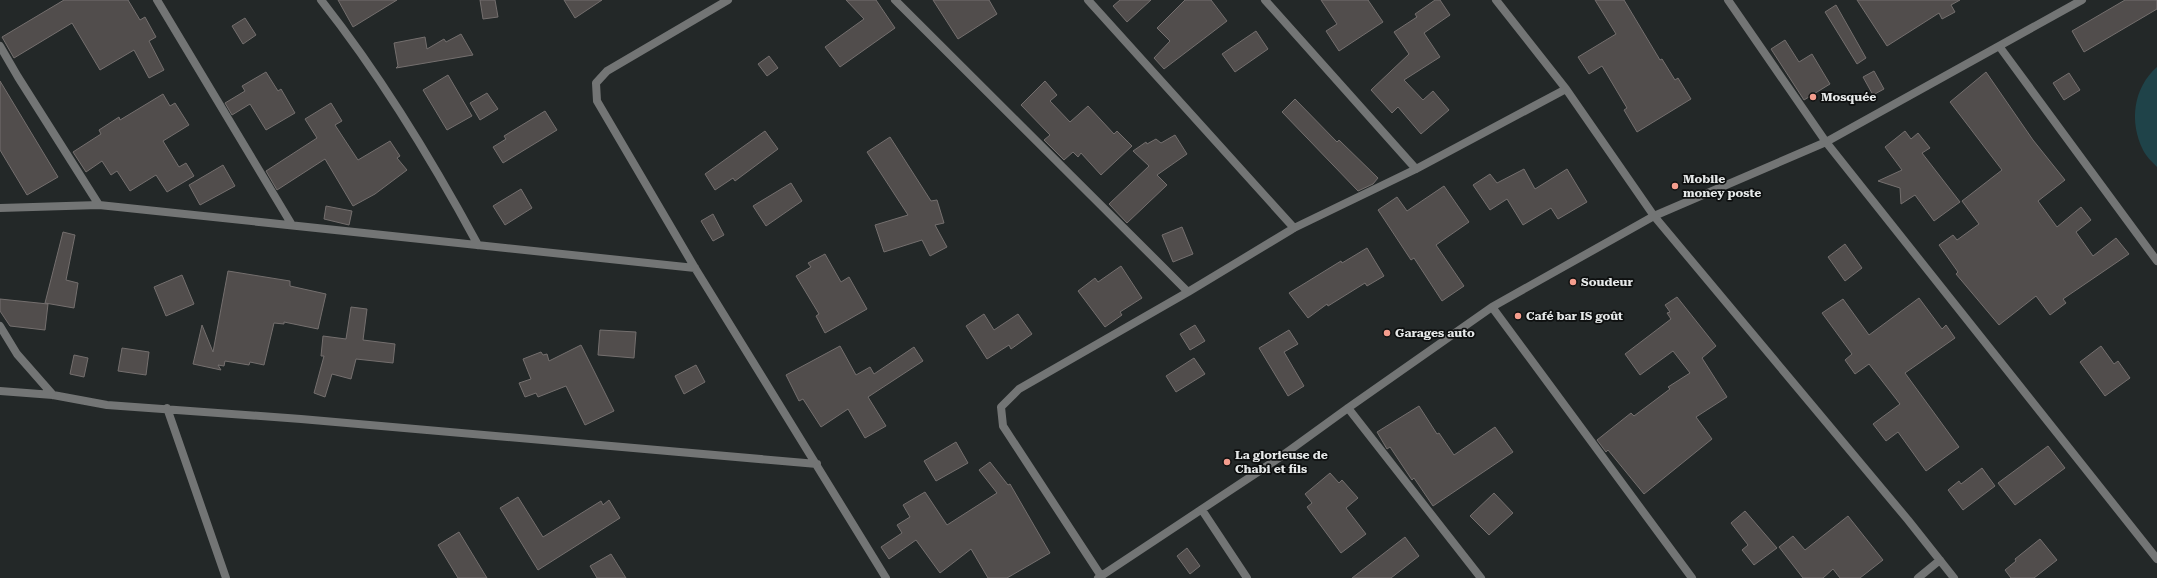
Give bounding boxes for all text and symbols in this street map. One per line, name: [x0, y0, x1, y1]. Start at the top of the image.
place label: Mosquée: [1821, 90, 1876, 104]
marker: Mosquée: [1808, 92, 1818, 102]
place label: Mobile money poste: [1683, 172, 1761, 200]
marker: Mobile money poste: [1670, 181, 1680, 191]
place label: Soudeur: [1581, 275, 1633, 289]
marker: Soudeur: [1568, 277, 1578, 287]
place label: Café bar IS goût: [1526, 309, 1623, 323]
marker: Café bar IS goût: [1513, 311, 1523, 321]
place label: Garages auto: [1395, 326, 1475, 340]
marker: Garages auto: [1382, 328, 1392, 338]
place label: La glorieuse de Chabi et fils: [1235, 448, 1328, 476]
marker: La glorieuse de Chabi et fils: [1222, 457, 1232, 467]

